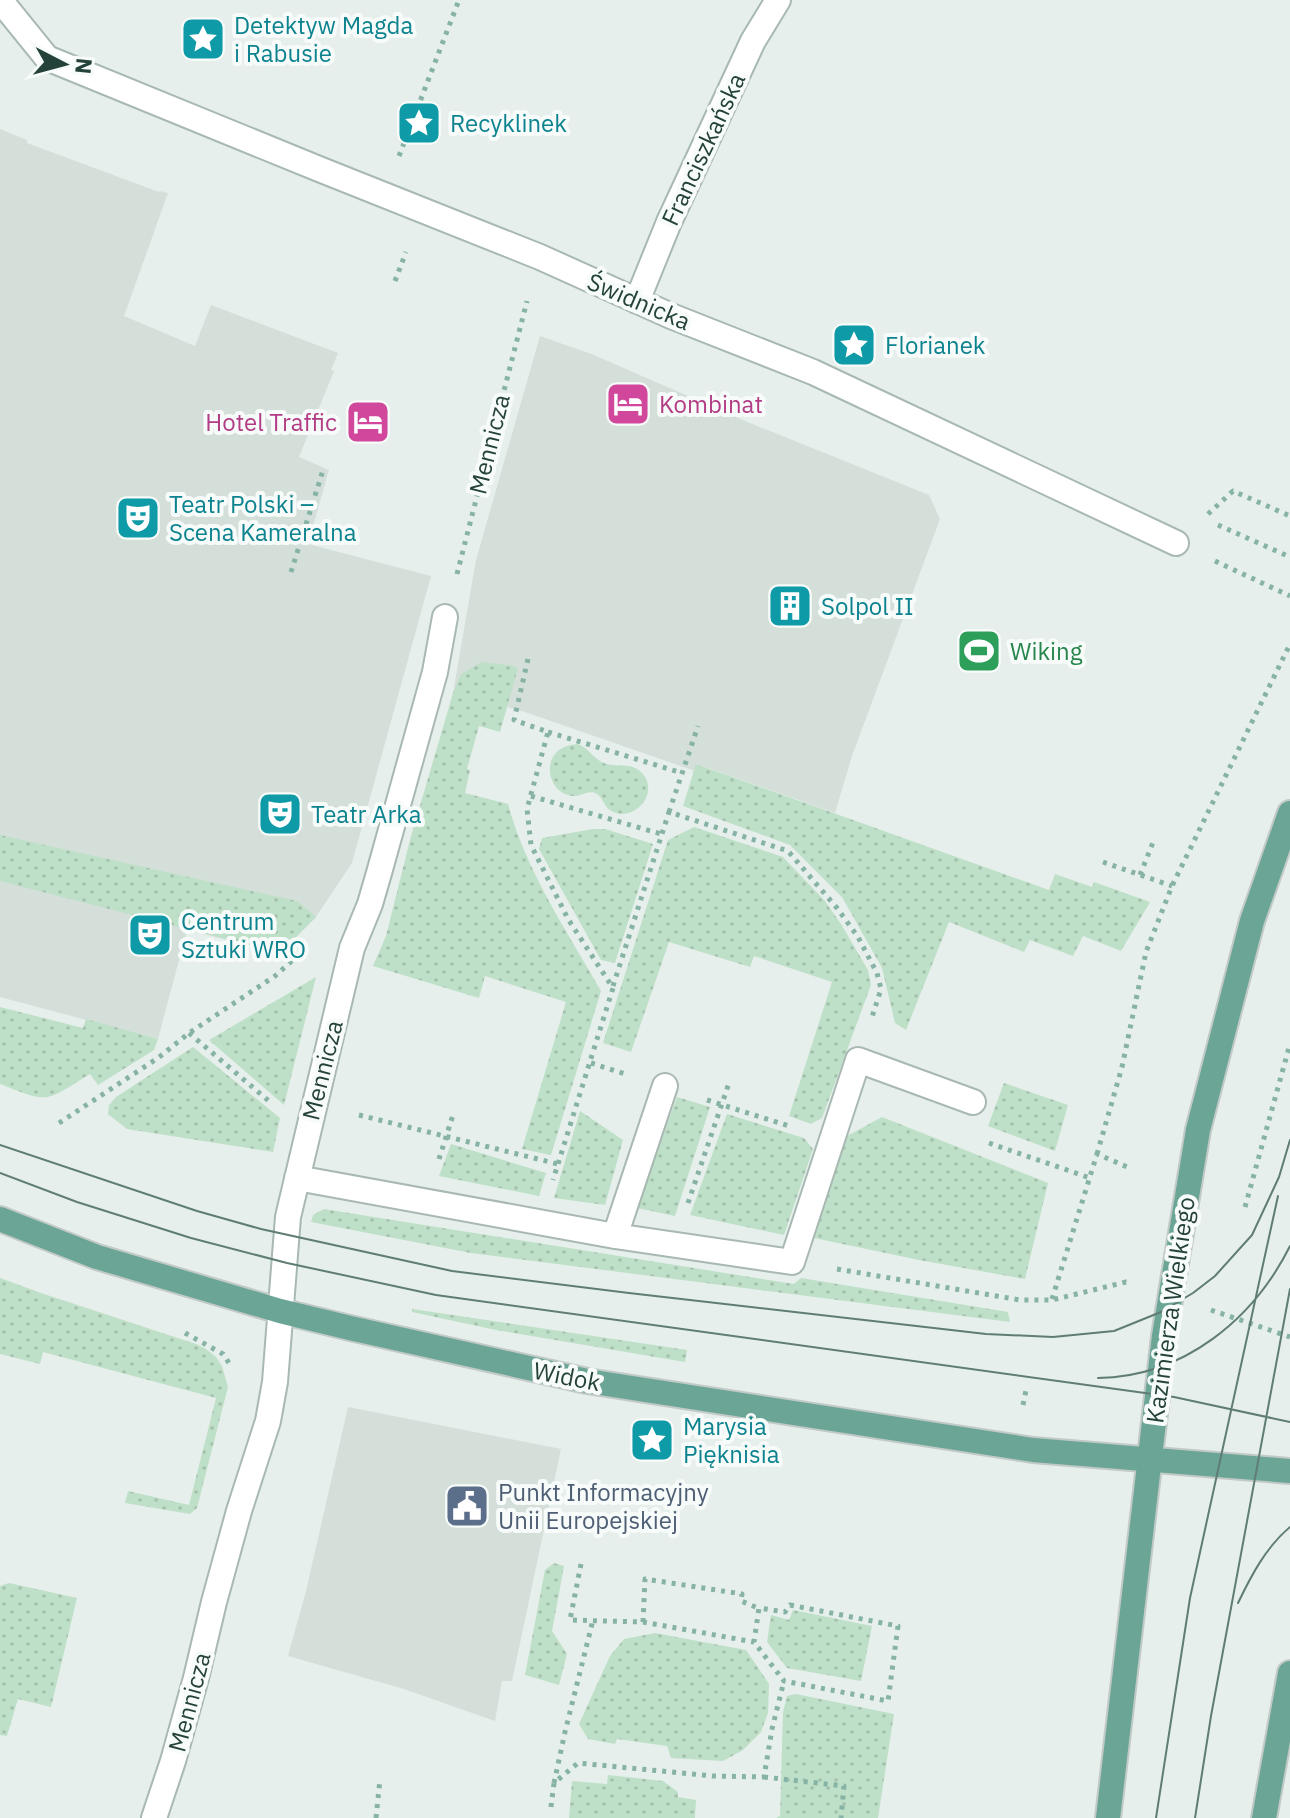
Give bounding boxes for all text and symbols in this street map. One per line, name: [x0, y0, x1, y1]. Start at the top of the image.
place label: Detektyw Magda i Rabusie: [234, 9, 413, 69]
place icon: Detektyw Magda i Rabusie: [179, 15, 227, 63]
north arrow: [24, 24, 104, 104]
text: N: [69, 57, 100, 76]
street label: Franciszkańska: [654, 67, 752, 230]
place icon: Recyklinek: [395, 99, 443, 147]
place label: Recyklinek: [450, 107, 567, 139]
street label: Świdnicka: [582, 265, 696, 337]
place icon: Florianek: [830, 321, 878, 369]
place label: Florianek: [885, 329, 986, 361]
hotel icon: Kombinat: [604, 380, 652, 428]
place label: Kombinat: [659, 388, 763, 420]
street label: Mennicza: [461, 390, 517, 497]
hotel icon: Hotel Traffic: [344, 398, 392, 446]
place label: Hotel Traffic: [205, 406, 337, 438]
place label: Teatr Polski – Scena Kameralna: [169, 488, 357, 548]
theatre icon: Teatr Polski – Scena Kameralna: [114, 494, 162, 542]
building icon: Solpol II: [766, 582, 814, 630]
place label: Solpol II: [821, 590, 914, 622]
sports icon: Wiking: [955, 627, 1003, 675]
place label: Wiking: [1010, 635, 1083, 667]
theatre icon: Teatr Arka: [256, 790, 304, 838]
place label: Teatr Arka: [311, 798, 422, 830]
place label: Centrum Sztuki WRO: [181, 905, 306, 965]
theatre icon: Centrum Sztuki WRO: [126, 911, 174, 959]
street label: Mennicza: [294, 1016, 350, 1123]
street label: Kazimierza Wielkiego: [1138, 1195, 1202, 1425]
street label: Widok: [531, 1354, 603, 1398]
place label: Marysia Pięknisia: [683, 1410, 780, 1470]
place icon: Marysia Pięknisia: [628, 1416, 676, 1464]
place label: Punkt Informacyjny Unii Europejskiej: [498, 1476, 709, 1536]
public building icon: Punkt Informacyjny Unii Europejskiej: [443, 1482, 491, 1530]
street label: Mennicza: [160, 1648, 218, 1755]

